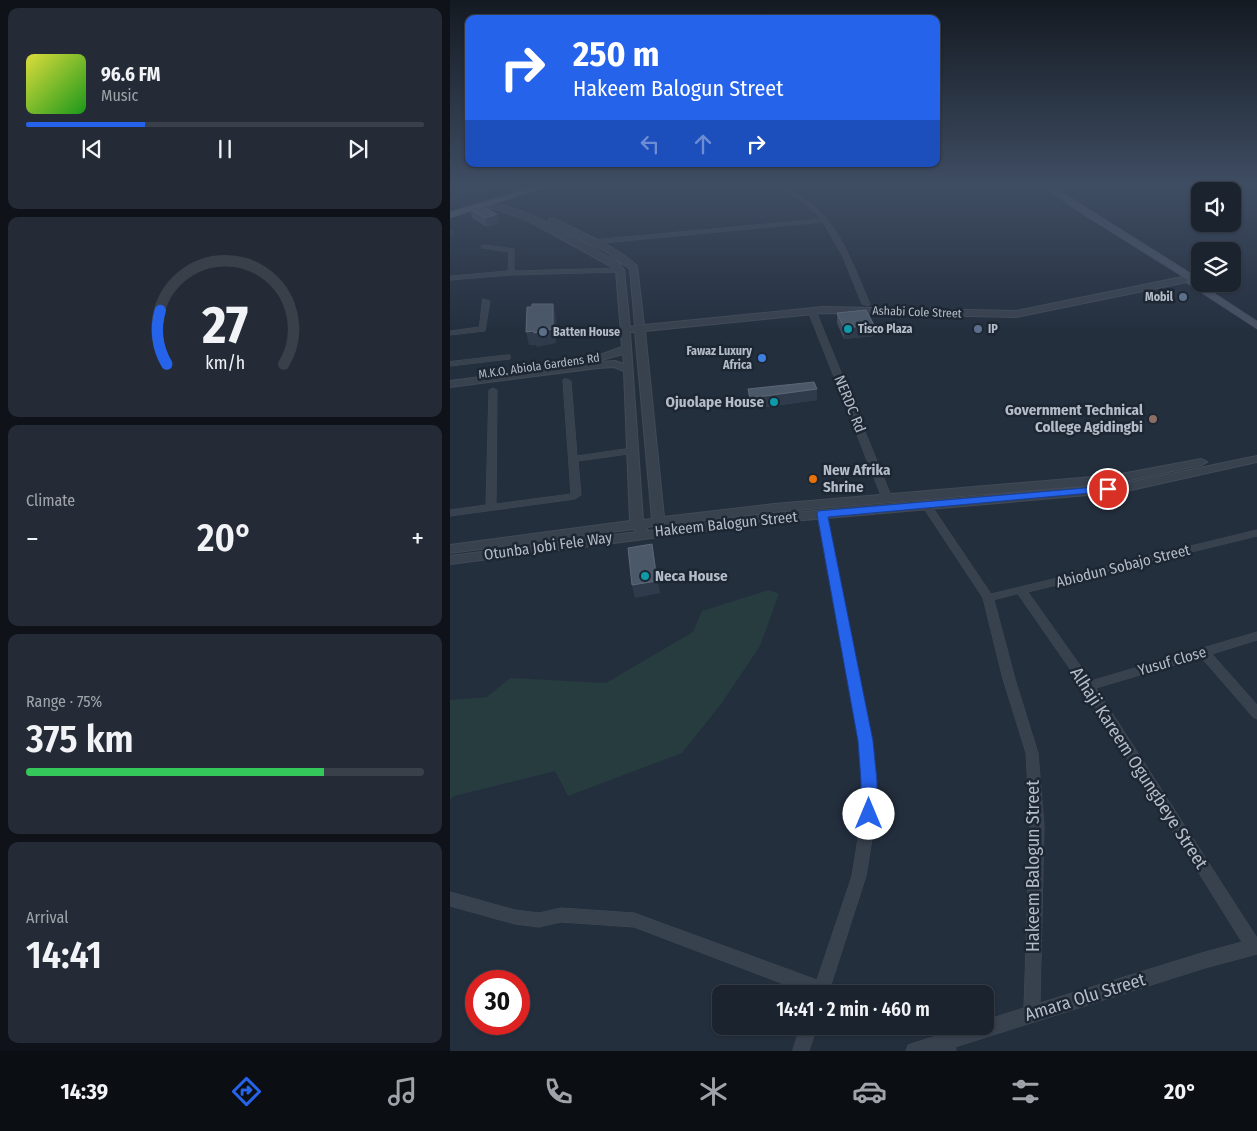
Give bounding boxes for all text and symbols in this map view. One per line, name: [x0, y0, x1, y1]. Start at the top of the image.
text: 250 m: [573, 33, 660, 75]
icon: right: [490, 35, 555, 100]
text: 96.6 FM: [101, 63, 160, 86]
text: Hakeem Balogun Street: [573, 75, 783, 102]
text: Music: [101, 86, 138, 105]
icon: left: [636, 130, 664, 158]
icon: ahead: [689, 130, 717, 158]
icon: right: [742, 130, 770, 158]
icon: previous: [78, 135, 106, 163]
icon: pause: [211, 135, 239, 163]
icon: next: [344, 135, 372, 163]
map controls: [1191, 182, 1241, 292]
button: sound: [1191, 182, 1241, 232]
button: layers: [1191, 242, 1241, 292]
place label: Mobil: [1145, 290, 1174, 304]
marker: Mobil: [1177, 291, 1189, 303]
text: 27: [201, 294, 248, 357]
street label: Ashabi Cole Street: [872, 303, 962, 321]
place label: Tisco Plaza: [858, 322, 913, 336]
place label: IP: [988, 322, 998, 336]
marker: Tisco Plaza: [842, 323, 854, 335]
marker: IP: [972, 323, 984, 335]
place label: Batten House: [553, 325, 620, 339]
marker: Batten House: [537, 326, 549, 338]
place label: Fawaz Luxury Africa: [687, 344, 752, 372]
street label: M.K.O. Abiola Gardens Rd: [477, 351, 601, 381]
text: km/h: [205, 352, 245, 374]
marker: Fawaz Luxury Africa: [756, 352, 768, 364]
street label: NERDC Rd: [830, 373, 870, 435]
place label: Ojuolape House: [666, 393, 764, 411]
marker: Ojuolape House: [768, 396, 780, 408]
place label: Government Technical College Agidingbi: [1005, 401, 1144, 436]
marker: Government Technical College Agidingbi: [1147, 413, 1159, 425]
place label: New Afrika Shrine: [823, 461, 891, 496]
pin: [1087, 468, 1129, 510]
marker: New Afrika Shrine: [807, 473, 819, 485]
icon: arrive: [1094, 475, 1122, 503]
text: Climate: [26, 491, 75, 510]
street label: Hakeem Balogun Street: [654, 508, 798, 540]
text: 20°: [197, 515, 253, 561]
text: −: [26, 522, 39, 555]
text: +: [411, 522, 424, 555]
street label: Otunba Jobi Fele Way: [483, 528, 613, 564]
street label: Abiodun Sobajo Street: [1054, 541, 1192, 591]
place label: Neca House: [655, 567, 728, 585]
marker: Neca House: [639, 570, 651, 582]
street label: Yusuf Close: [1136, 643, 1208, 679]
street label: Alhaji Kareem Ogungbeye Street: [1065, 663, 1213, 873]
text: Range · 75%: [26, 692, 102, 711]
text: 375 km: [26, 716, 134, 762]
street label: Hakeem Balogun Street: [1022, 780, 1044, 952]
position arrow: [842, 787, 894, 839]
text: Arrival: [26, 908, 68, 927]
text: 14:41: [26, 932, 102, 978]
street label: Amara Olu Street: [1022, 968, 1148, 1026]
speed limit sign: 30: [465, 970, 530, 1035]
text: 14:41 · 2 min · 460 m: [776, 998, 930, 1021]
icon: directions: [229, 1074, 264, 1109]
icon: music: [385, 1074, 420, 1109]
icon: phone: [541, 1074, 576, 1109]
icon: climate: [696, 1074, 731, 1109]
icon: car: [852, 1074, 887, 1109]
icon: filters: [1008, 1074, 1043, 1109]
text: 14:39: [60, 1078, 108, 1105]
text: 20°: [1164, 1078, 1197, 1105]

